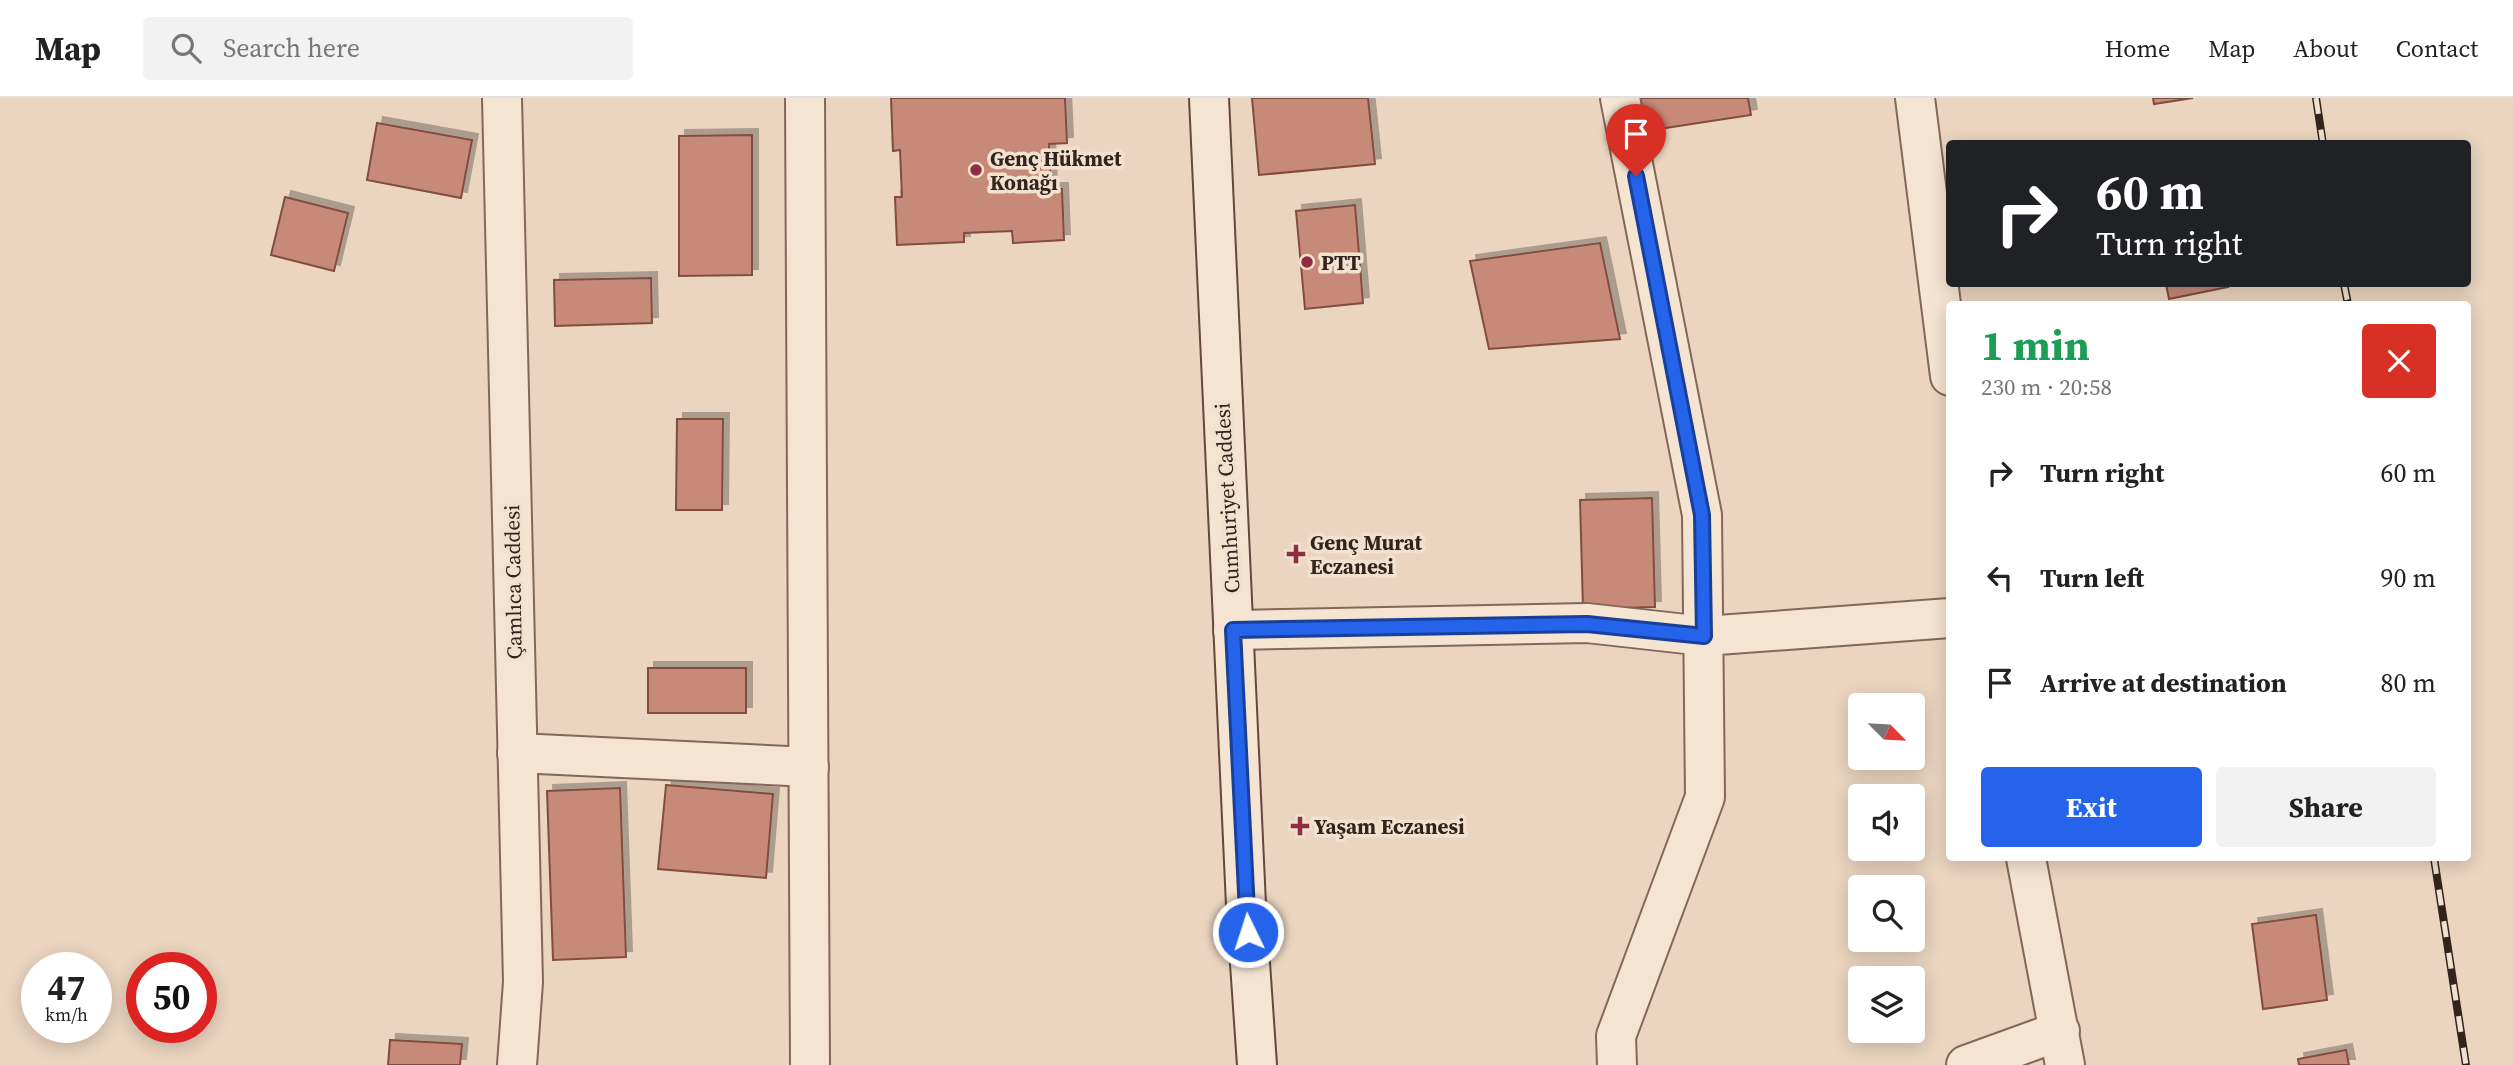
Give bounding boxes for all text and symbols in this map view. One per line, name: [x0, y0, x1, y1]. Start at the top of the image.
search box: [143, 17, 633, 80]
text: Map: [35, 26, 101, 71]
icon: search: [167, 29, 205, 67]
text: Search here: [223, 30, 360, 66]
text: Home: [2105, 32, 2170, 65]
text: Map: [2208, 32, 2255, 65]
text: About: [2293, 32, 2358, 65]
text: Contact: [2396, 32, 2478, 65]
pin: [1606, 104, 1666, 176]
icon: arrive: [1617, 115, 1655, 153]
place label: Genç Hükmet Konağı: [990, 144, 1122, 197]
text: 60 m: [2096, 158, 2204, 225]
marker: Genç Hükmet Konağı: [968, 162, 984, 178]
icon: right: [1981, 168, 2072, 259]
text: Turn right: [2096, 222, 2242, 266]
place label: PTT: [1321, 248, 1361, 277]
marker: PTT: [1299, 254, 1315, 270]
text: 1 min: [1981, 316, 2090, 374]
button: close: [2362, 324, 2436, 398]
text: 230 m · 20:58: [1981, 371, 2112, 403]
street label: Cumhuriyet Caddesi: [1208, 402, 1246, 594]
icon: right: [1981, 454, 2019, 492]
text: Turn right: [2040, 455, 2164, 491]
text: 60 m: [2381, 455, 2436, 491]
street label: Çamlıca Caddesi: [497, 504, 529, 660]
place label: Genç Murat Eczanesi: [1310, 528, 1423, 581]
marker: Genç Murat Eczanesi: [1288, 546, 1304, 562]
icon: left: [1981, 559, 2019, 597]
text: Turn left: [2040, 560, 2144, 596]
text: 90 m: [2381, 560, 2436, 596]
icon: arrive: [1981, 664, 2019, 702]
text: Arrive at destination: [2040, 665, 2287, 701]
text: 80 m: [2381, 665, 2436, 701]
north arrow: [1848, 693, 1925, 770]
map controls: [1848, 693, 1925, 1043]
button: Exit: [1981, 767, 2202, 847]
button: Share: [2216, 767, 2436, 847]
button: sound: [1848, 784, 1925, 861]
place label: Yaşam Eczanesi: [1314, 812, 1465, 841]
marker: Yaşam Eczanesi: [1292, 818, 1308, 834]
button: search: [1848, 875, 1925, 952]
position arrow: [1211, 895, 1285, 969]
speed limit sign: 50: [126, 952, 217, 1043]
text: 47: [48, 964, 85, 1012]
button: layers: [1848, 966, 1925, 1043]
text: km/h: [45, 1002, 88, 1027]

